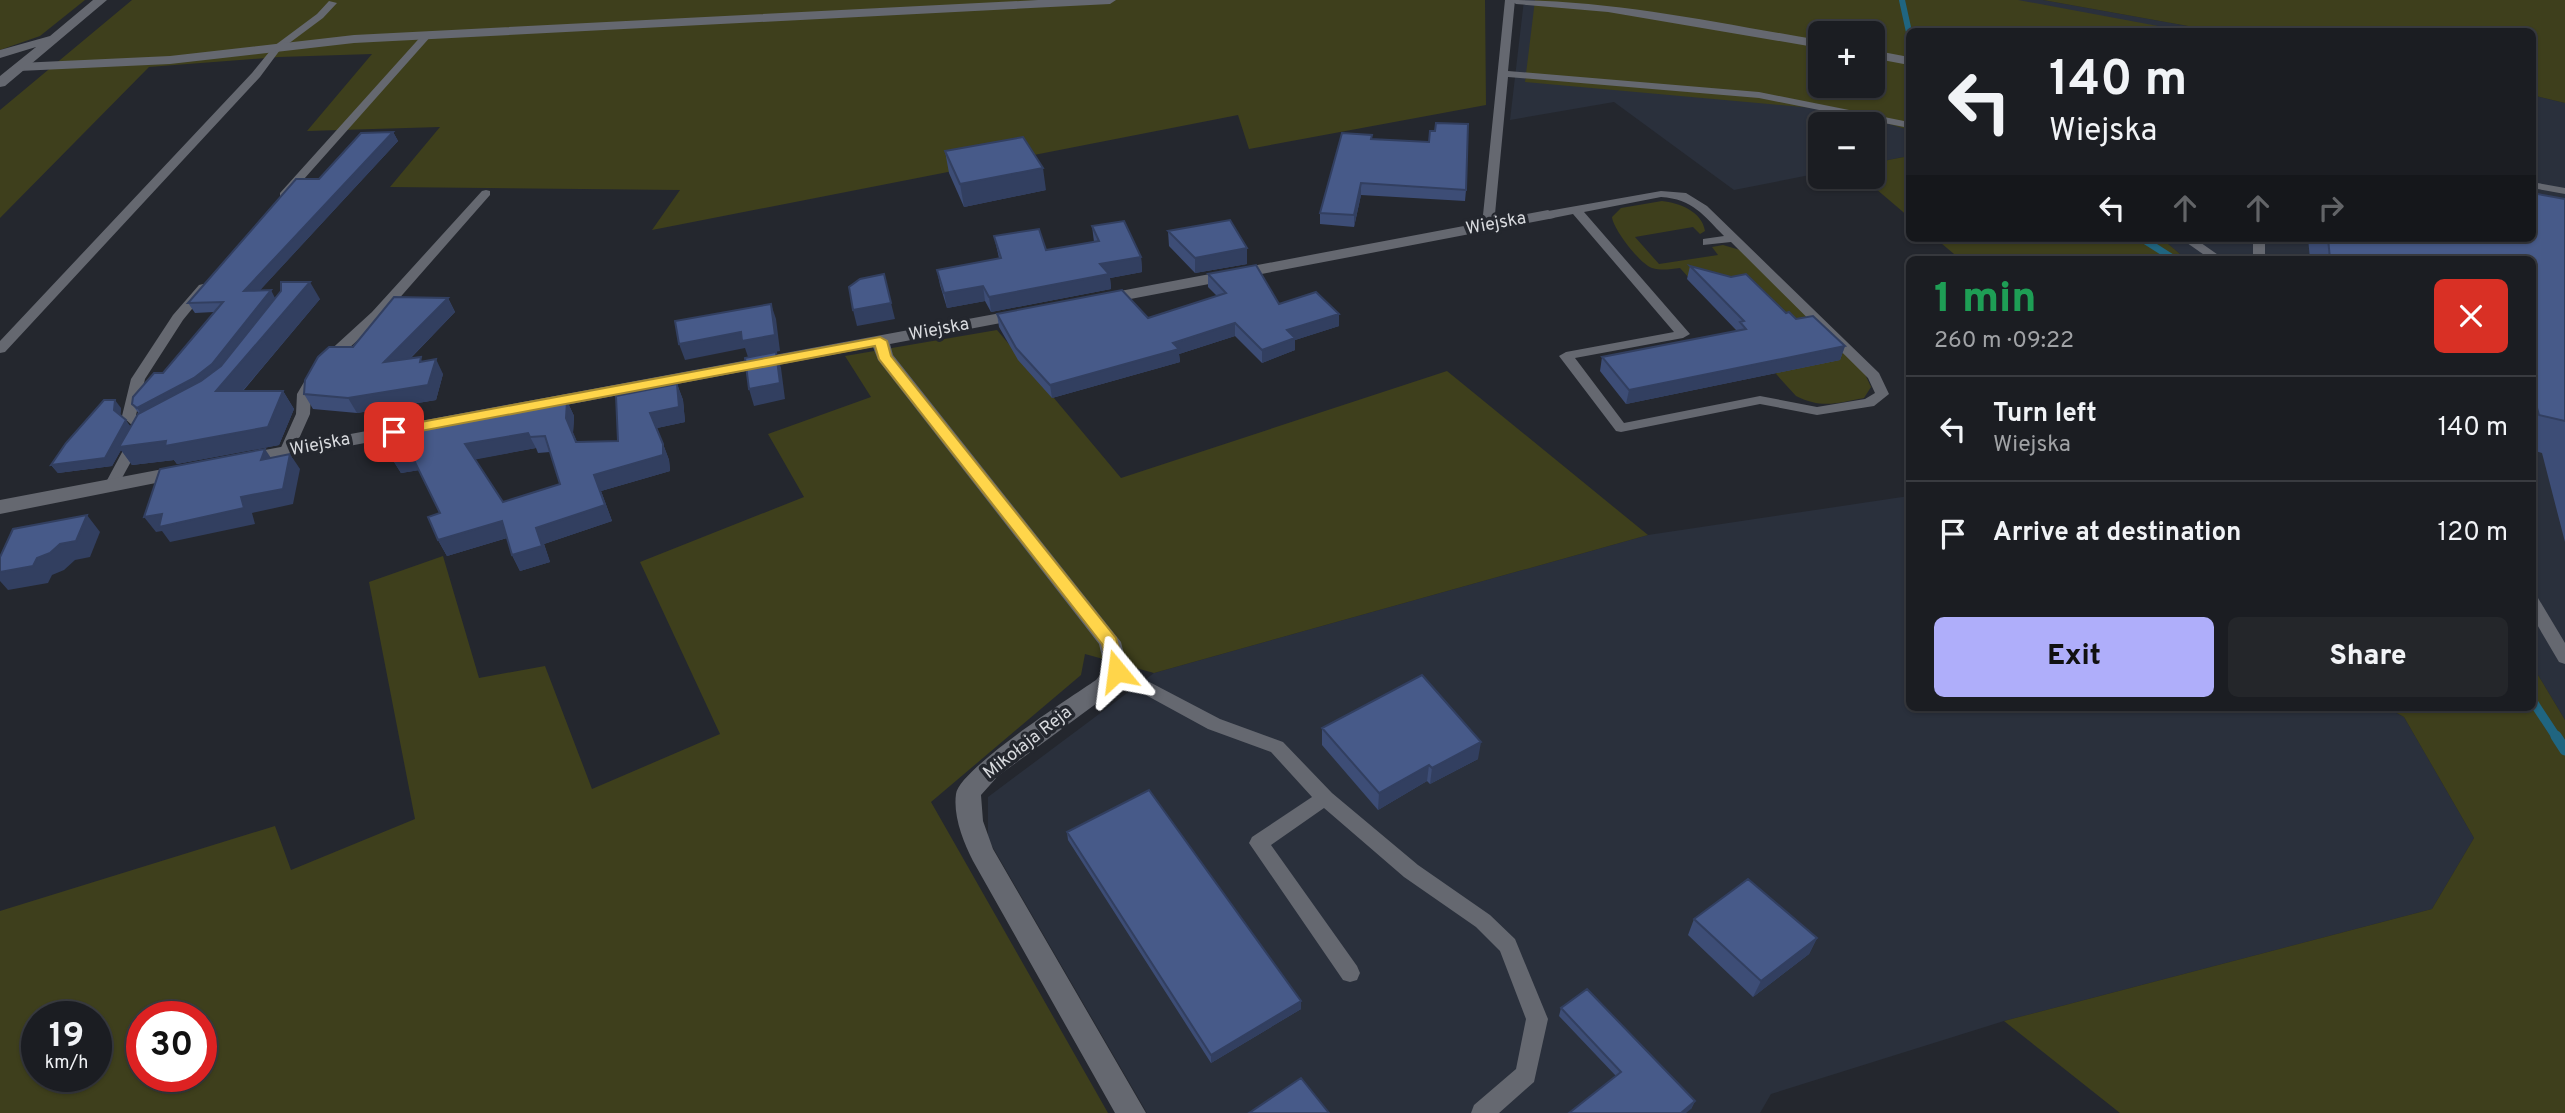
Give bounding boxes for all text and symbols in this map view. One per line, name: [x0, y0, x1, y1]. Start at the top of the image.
map controls: [1808, 21, 1885, 189]
button: +: [1808, 21, 1885, 98]
text: 140 m: [2049, 51, 2188, 113]
icon: left: [1934, 56, 2025, 147]
button: −: [1808, 112, 1885, 189]
text: Wiejska: [2049, 112, 2157, 152]
icon: left: [2093, 189, 2131, 227]
icon: ahead: [2166, 189, 2204, 227]
icon: ahead: [2239, 189, 2277, 227]
icon: right: [2312, 189, 2350, 227]
street label: Wiejska: [1464, 207, 1528, 241]
text: 1 min: [1934, 274, 2037, 327]
button: close: [2434, 279, 2508, 353]
street label: Wiejska: [907, 313, 971, 347]
text: 260 m · 09:22: [1934, 327, 2074, 356]
text: Turn left: [1993, 398, 2097, 431]
pin: [364, 402, 424, 462]
icon: left: [1934, 410, 1972, 448]
text: 140 m: [2438, 412, 2508, 445]
icon: arrive: [375, 413, 413, 451]
street label: Wiejska: [288, 428, 352, 462]
text: Wiejska: [1993, 431, 2071, 460]
icon: arrive: [1934, 515, 1972, 553]
text: Arrive at destination: [1993, 517, 2241, 550]
text: 120 m: [2438, 517, 2508, 550]
button: Exit: [1934, 617, 2214, 697]
button: Share: [2228, 617, 2508, 697]
position arrow: [1080, 634, 1154, 708]
street label: Mikołaja Reja: [979, 701, 1077, 785]
speed limit sign: 30: [126, 1001, 217, 1092]
text: 19: [49, 1015, 84, 1059]
text: km/h: [45, 1052, 88, 1075]

